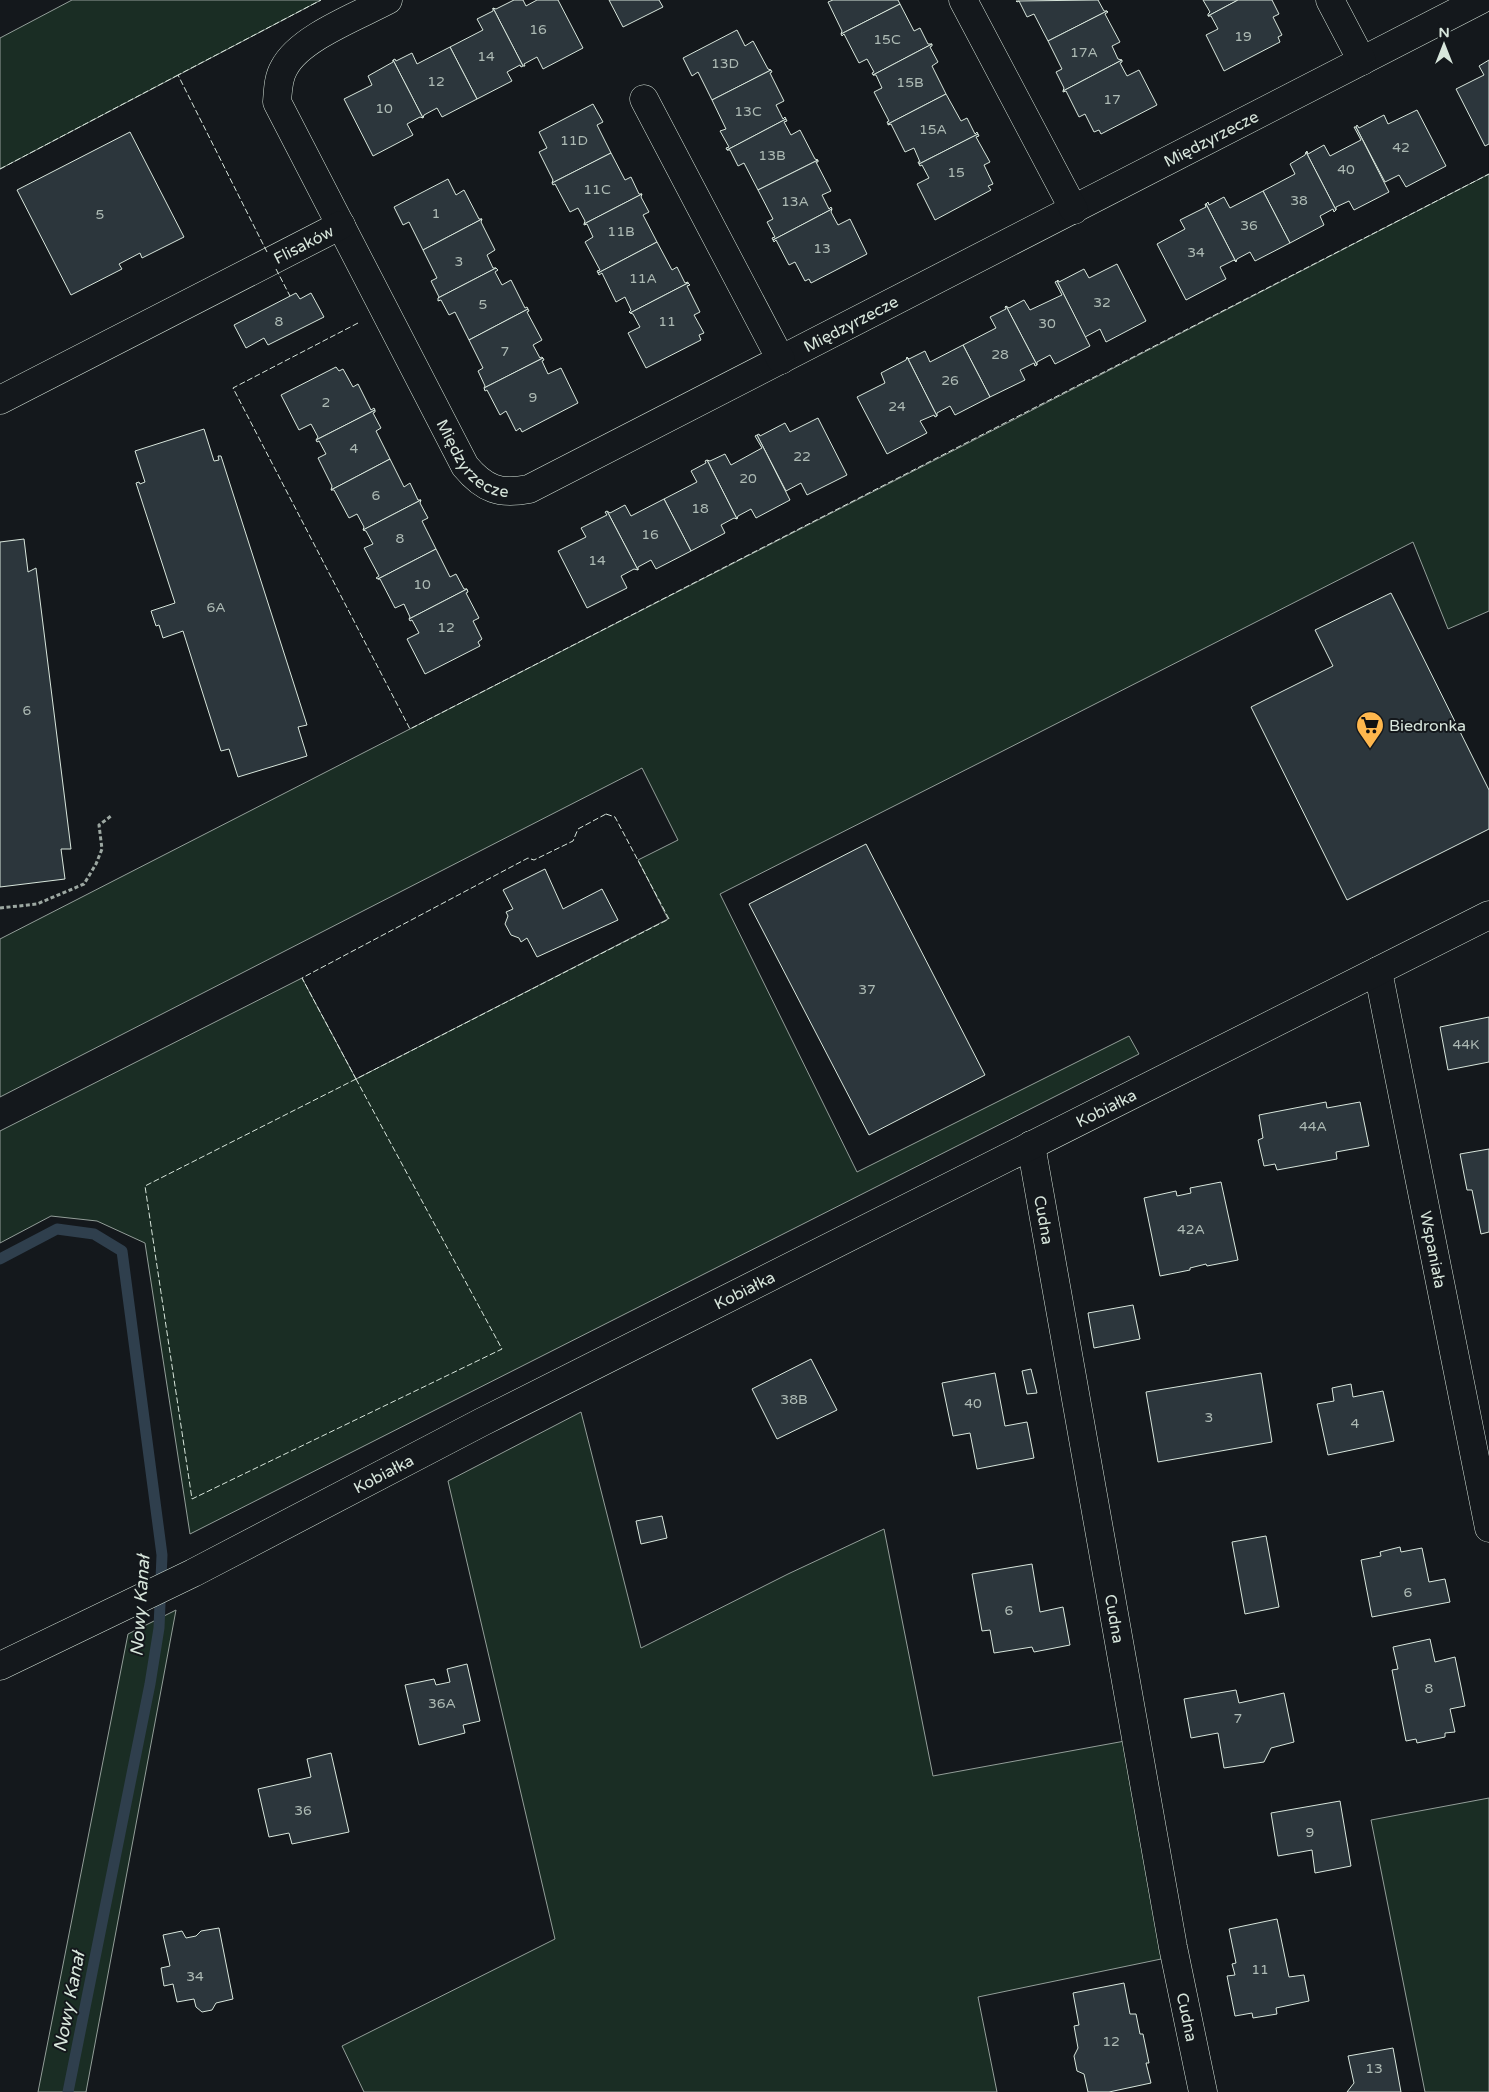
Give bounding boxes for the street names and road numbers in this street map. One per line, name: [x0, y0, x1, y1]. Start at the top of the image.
street label: Międzyrzecze: [1161, 107, 1262, 172]
street label: Flisaków: [270, 221, 338, 269]
street label: Międzyrzecze: [800, 292, 902, 357]
street label: Międzyrzecze: [432, 416, 510, 502]
street label: Kobiałka: [1073, 1085, 1140, 1132]
street label: Cudna: [1029, 1194, 1057, 1246]
street label: Wspaniała: [1415, 1209, 1450, 1290]
street label: Kobiałka: [711, 1267, 778, 1314]
street label: Kobiałka: [350, 1450, 417, 1498]
street label: Cudna: [1100, 1593, 1128, 1645]
street label: Cudna: [1172, 1991, 1201, 2044]

